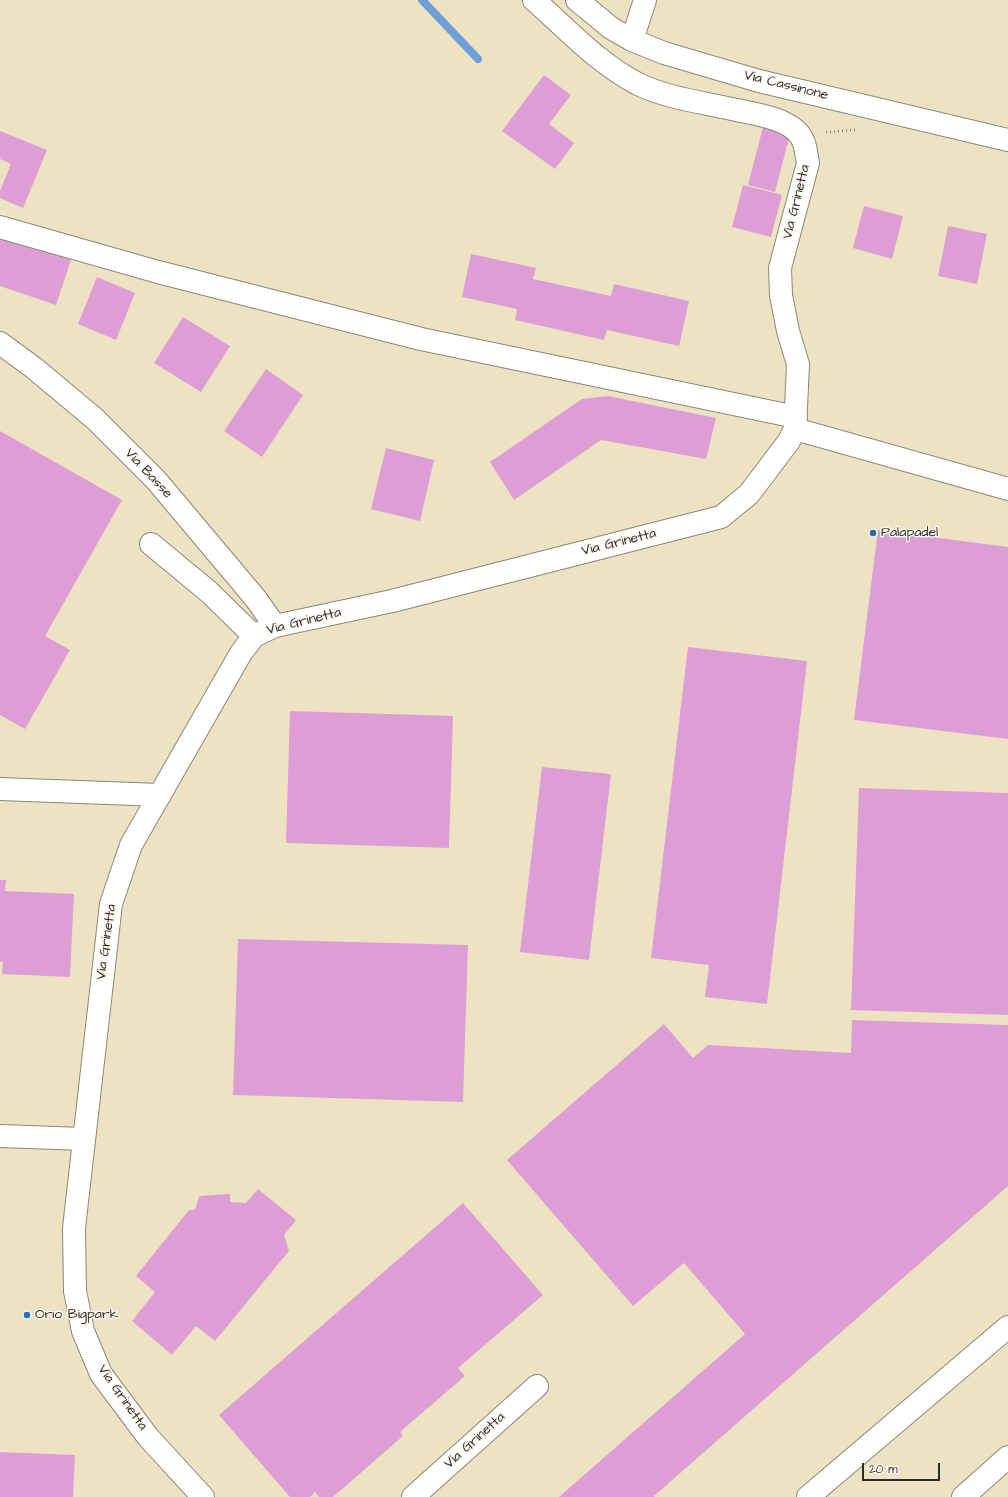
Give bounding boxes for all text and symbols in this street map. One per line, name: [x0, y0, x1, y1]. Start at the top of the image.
street label: Via Cassinone: [742, 67, 830, 105]
street label: Via Grinetta: [780, 163, 814, 241]
street label: Via Basse: [121, 445, 175, 503]
place label: Palapadel: [881, 525, 938, 541]
street label: Via Grinetta: [580, 526, 658, 560]
marker: Palapadel: [868, 528, 878, 538]
street label: Via Grinetta: [265, 605, 343, 639]
street label: Via Grinetta: [93, 903, 121, 981]
place label: Orio Bigpark: [35, 1307, 118, 1323]
marker: Orio Bigpark: [22, 1310, 32, 1320]
street label: Via Grinetta: [93, 1362, 151, 1434]
street label: Via Grinetta: [441, 1409, 509, 1473]
scale bar: [864, 1455, 942, 1481]
text: 20 m: [869, 1461, 898, 1478]

